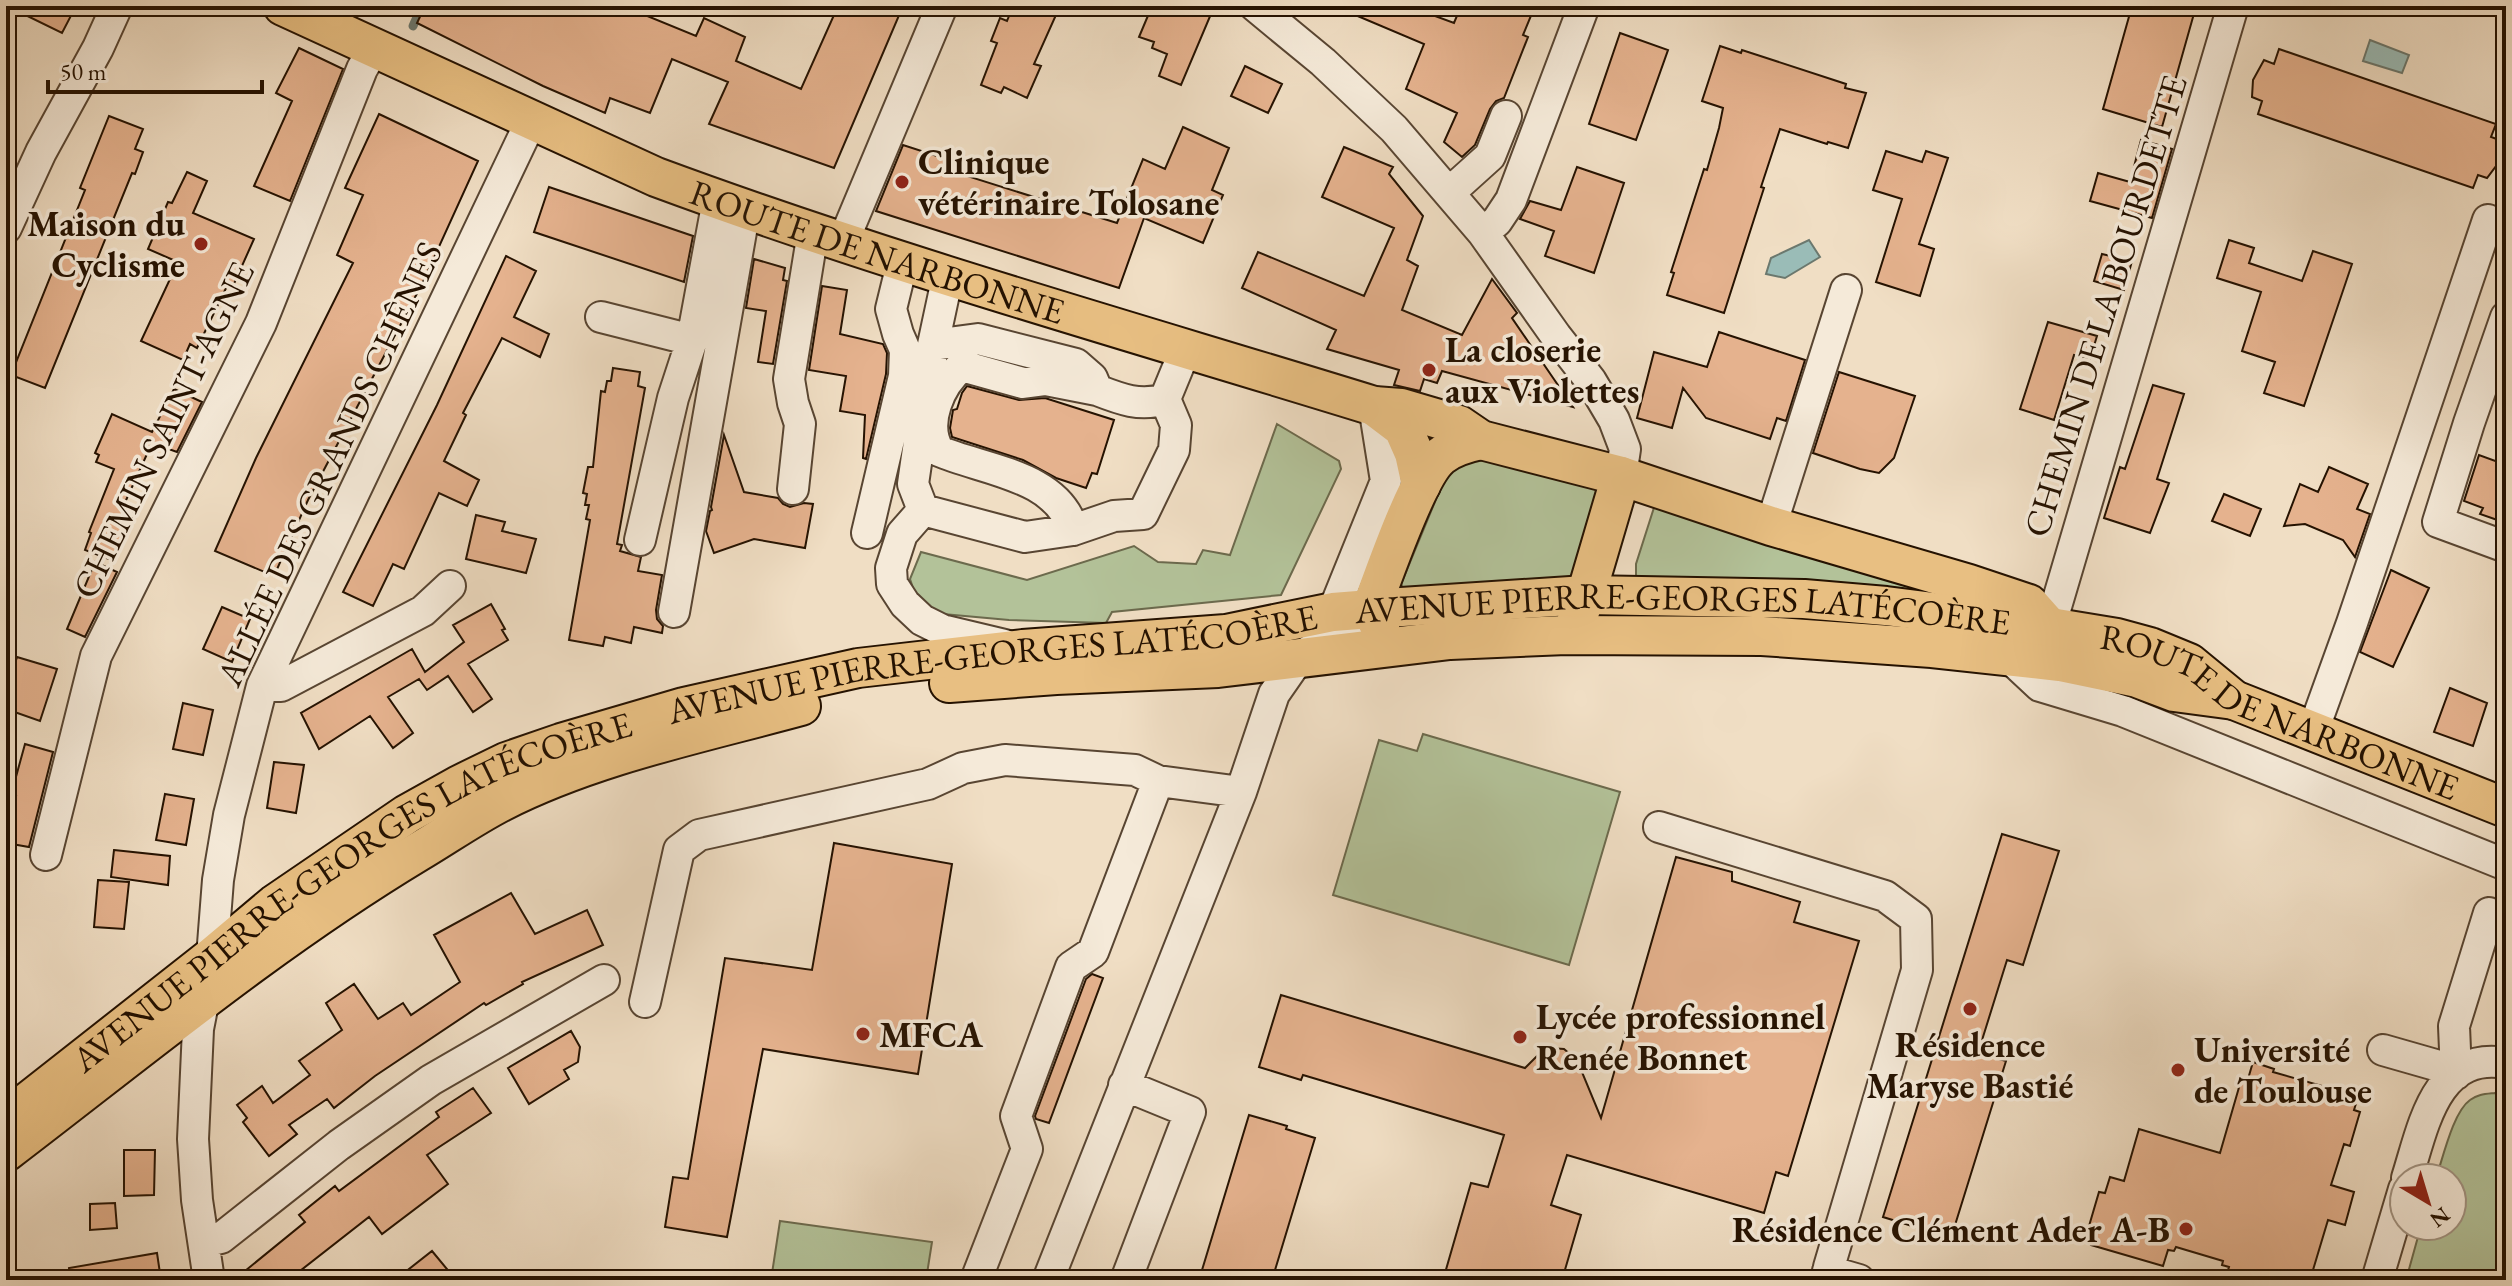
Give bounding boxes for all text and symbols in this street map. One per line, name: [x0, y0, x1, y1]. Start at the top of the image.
scale bar: [48, 44, 262, 94]
text: 50 m: [60, 56, 107, 87]
street label: CHEMIN DE LA BOURDETTE: [2012, 70, 2198, 542]
place label: Clinique vétérinaire Tolosane: [918, 138, 1220, 226]
street label: ROUTE DE NARBONNE: [684, 168, 1070, 334]
marker: Clinique vétérinaire Tolosane: [893, 173, 911, 191]
place label: Maison du Cyclisme: [27, 200, 185, 288]
street label: ALLÉE DES GRANDS CHÊNES: [205, 234, 453, 694]
marker: Maison du Cyclisme: [192, 235, 210, 253]
street label: CHEMIN SAINT-AGNE: [61, 254, 265, 606]
place label: La closerie aux Violettes: [1445, 326, 1640, 414]
marker: La closerie aux Violettes: [1420, 361, 1438, 379]
street label: AVENUE PIERRE-GEORGES LATÉCOÈRE: [1352, 571, 2013, 645]
street label: AVENUE PIERRE-GEORGES LATÉCOÈRE: [660, 592, 1321, 735]
street label: ROUTE DE NARBONNE: [2097, 612, 2466, 810]
street label: AVENUE PIERRE-GEORGES LATÉCOÈRE: [61, 700, 637, 1083]
place label: Lycée professionnel Renée Bonnet: [1536, 993, 1825, 1081]
marker: Résidence Maryse Bastié: [1961, 1000, 1979, 1018]
place label: MFCA: [879, 1011, 984, 1058]
place label: Résidence Maryse Bastié: [1867, 1021, 2073, 1109]
marker: MFCA: [854, 1025, 872, 1043]
place label: Université de Toulouse: [2194, 1026, 2372, 1114]
marker: Lycée professionnel Renée Bonnet: [1511, 1028, 1529, 1046]
marker: Université de Toulouse: [2169, 1061, 2187, 1079]
north arrow: [2388, 1162, 2468, 1242]
text: N: [2424, 1200, 2456, 1234]
place label: Résidence Clément Ader A-B: [1732, 1206, 2170, 1253]
marker: Résidence Clément Ader A-B: [2177, 1220, 2195, 1238]

